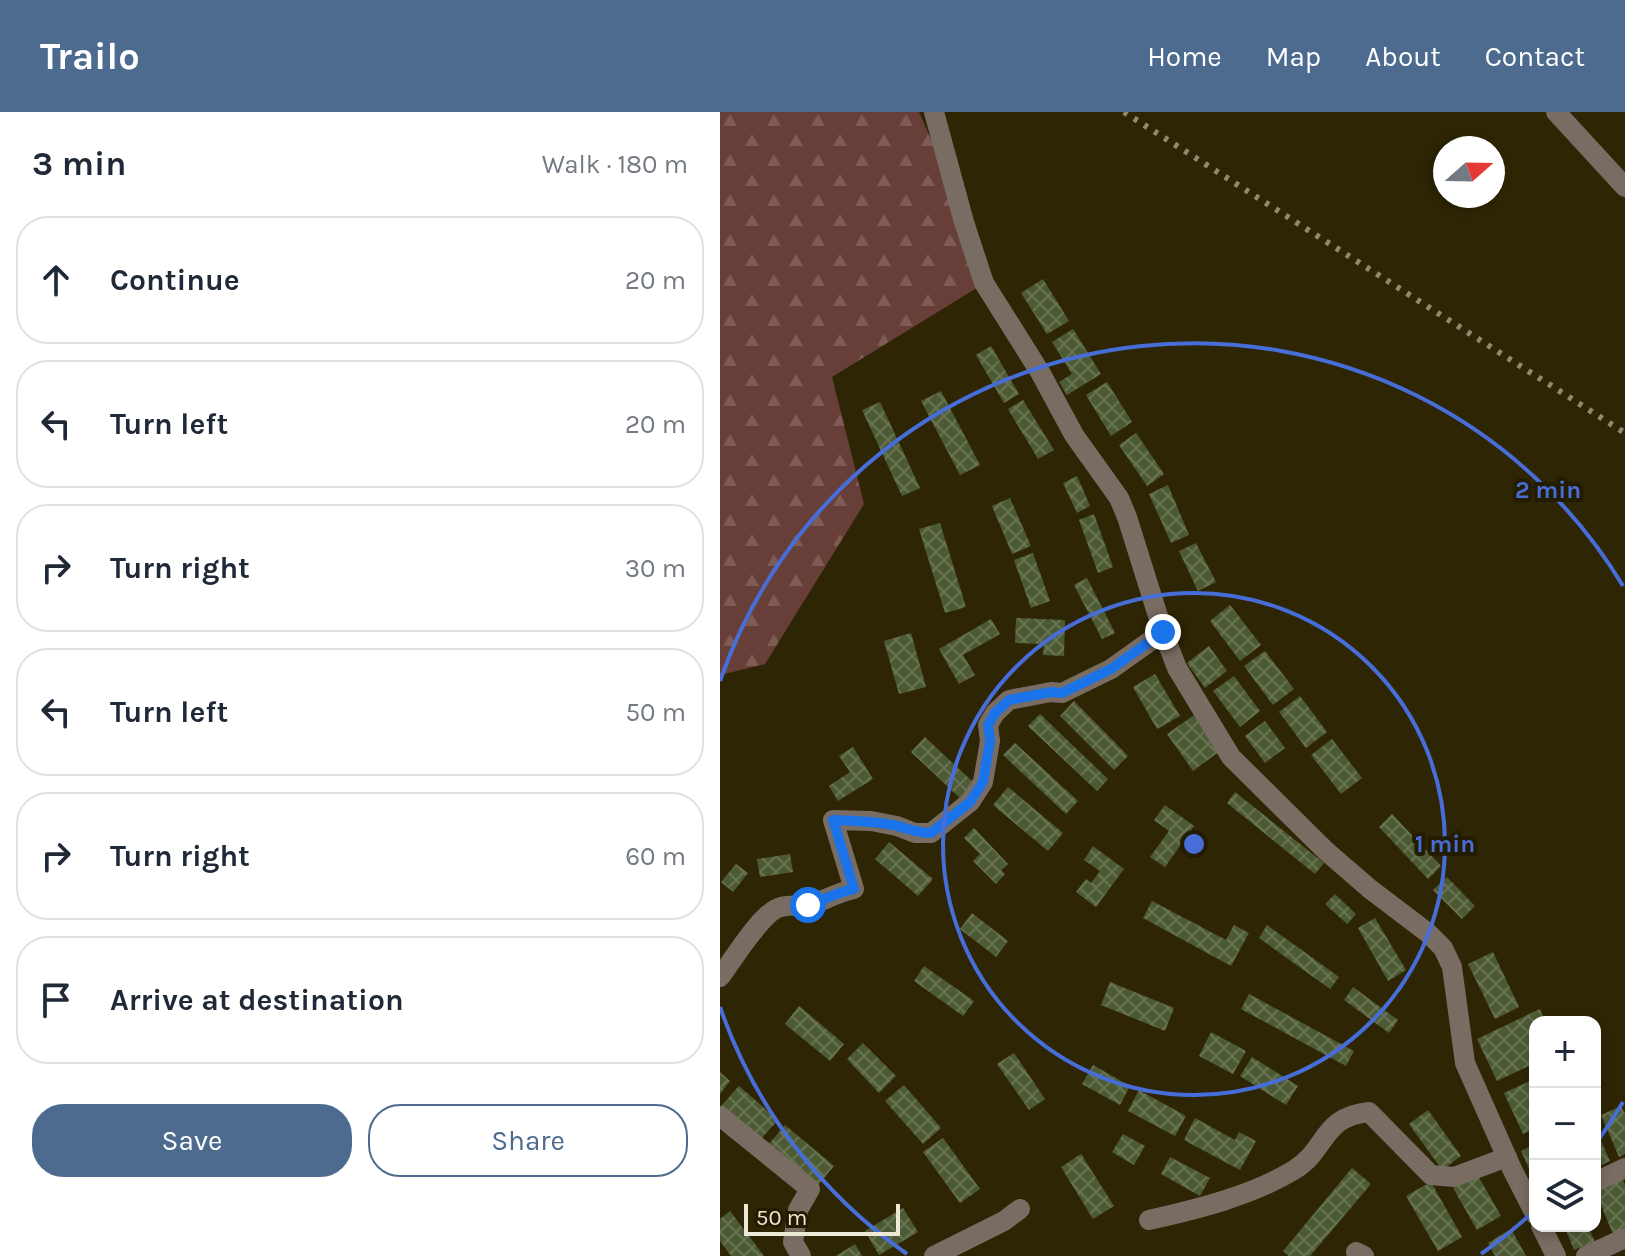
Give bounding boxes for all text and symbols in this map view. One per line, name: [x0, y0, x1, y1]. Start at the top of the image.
text: Trailo: [40, 34, 140, 79]
text: Home: [1147, 40, 1222, 73]
text: Map: [1266, 40, 1321, 73]
text: About: [1365, 40, 1441, 73]
text: Contact: [1485, 40, 1585, 73]
north arrow: [1433, 136, 1505, 208]
text: 3 min: [32, 144, 126, 184]
text: Walk · 180 m: [542, 149, 688, 180]
icon: ahead: [34, 258, 78, 302]
text: Continue: [110, 262, 240, 298]
text: 20 m: [625, 265, 686, 296]
icon: left: [34, 402, 78, 446]
text: Turn left: [110, 406, 228, 442]
text: 20 m: [625, 409, 686, 440]
text: 2 min: [1515, 476, 1581, 504]
icon: right: [34, 546, 78, 590]
text: Turn right: [110, 550, 250, 586]
text: 30 m: [625, 553, 686, 584]
route end: [1145, 614, 1181, 650]
icon: left: [34, 690, 78, 734]
text: Turn left: [110, 694, 228, 730]
text: 50 m: [625, 697, 686, 728]
centre of rings: [1180, 830, 1208, 858]
text: 1 min: [1415, 830, 1475, 858]
icon: right: [34, 834, 78, 878]
text: Turn right: [110, 838, 250, 874]
text: 60 m: [625, 841, 686, 872]
route start: [790, 887, 826, 923]
icon: arrive: [34, 978, 78, 1022]
text: Arrive at destination: [110, 982, 404, 1018]
map controls: [1529, 1016, 1601, 1232]
button: +: [1529, 1016, 1601, 1088]
button: −: [1529, 1088, 1601, 1160]
button: Save: [32, 1104, 352, 1177]
button: Share: [368, 1104, 688, 1177]
button: layers: [1529, 1160, 1601, 1232]
scale bar: [744, 1200, 900, 1236]
text: 50 m: [756, 1205, 807, 1231]

